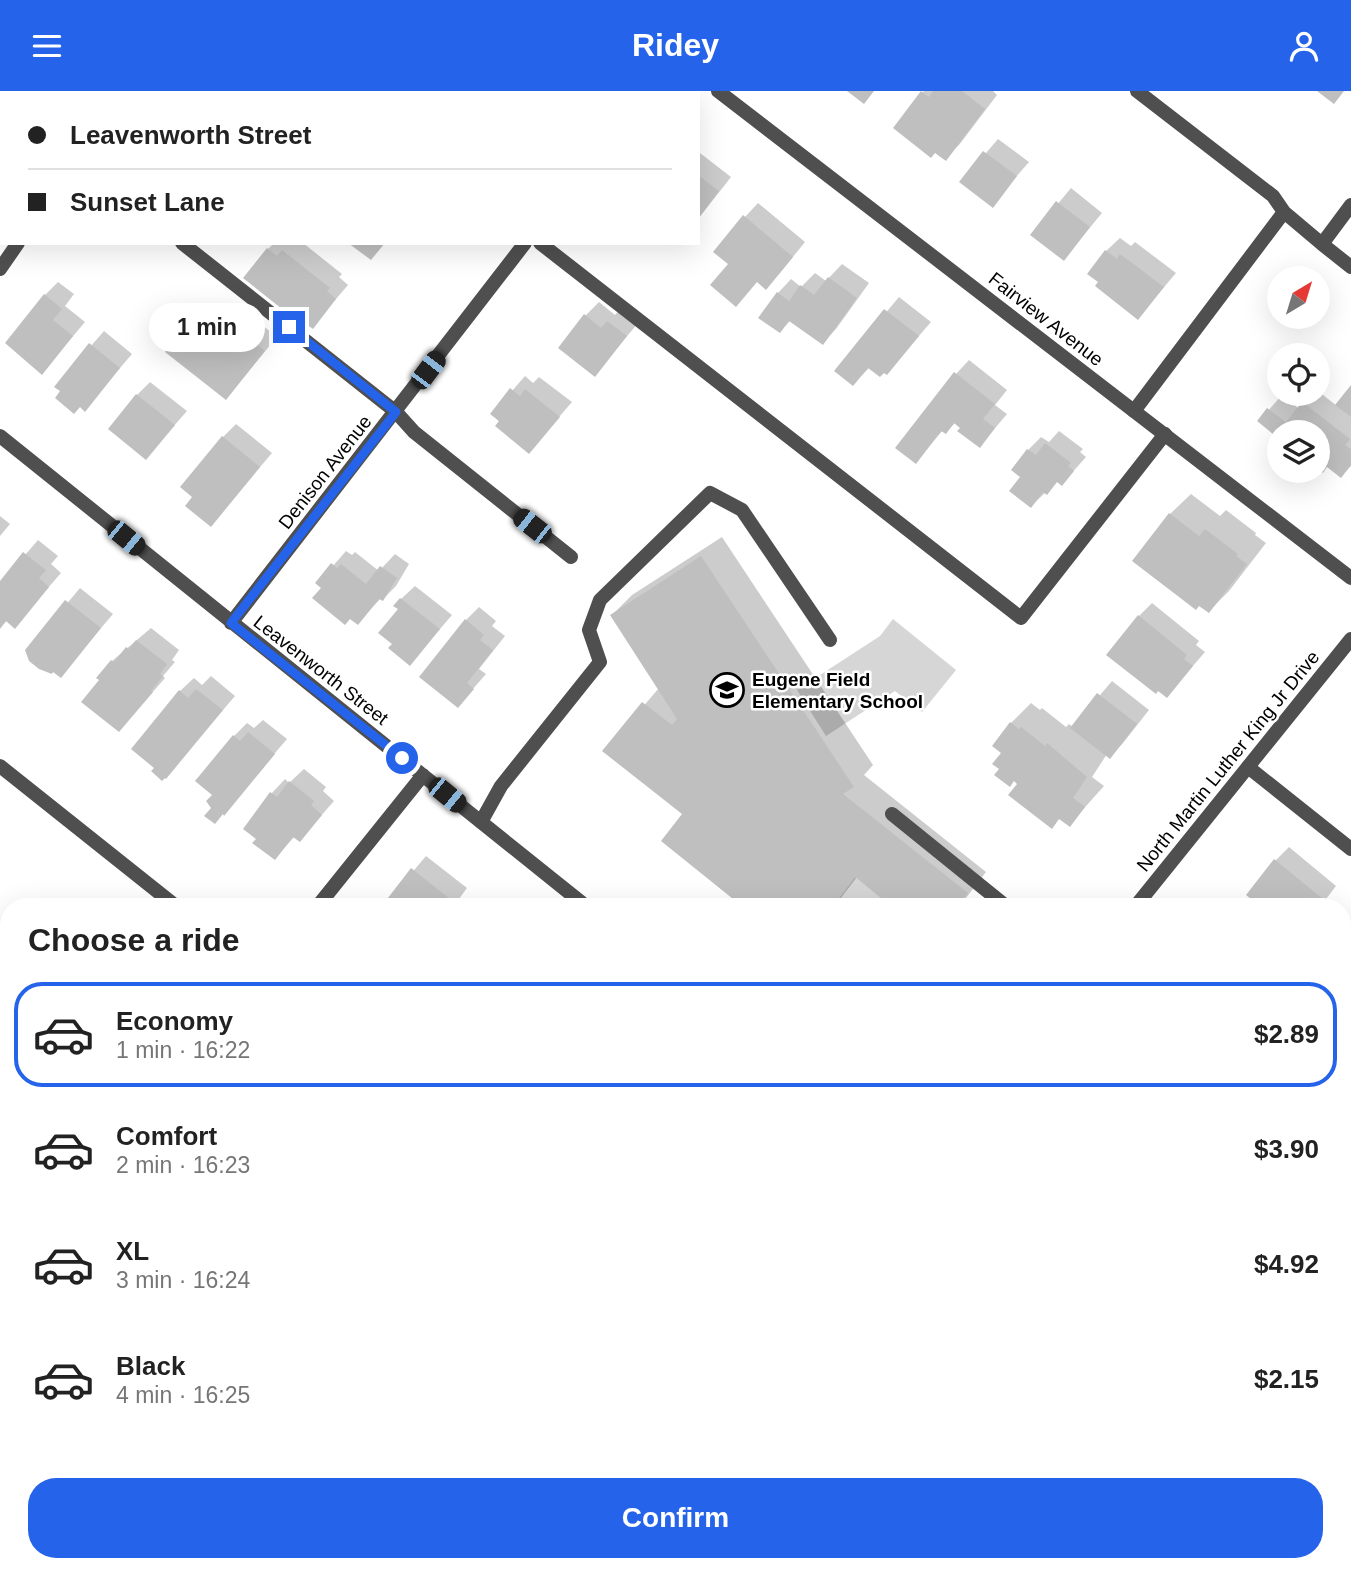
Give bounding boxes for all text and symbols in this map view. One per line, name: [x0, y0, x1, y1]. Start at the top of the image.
icon: menu: [28, 27, 66, 65]
text: Ridey: [632, 27, 719, 63]
icon: person: [1285, 27, 1323, 65]
text: Leavenworth Street: [70, 120, 311, 150]
text: Sunset Lane: [70, 187, 225, 217]
north arrow: [1267, 266, 1330, 329]
map controls: [1267, 266, 1330, 483]
street label: Fairview Avenue: [985, 268, 1107, 370]
callout: 1 min: [149, 303, 264, 351]
route end: [273, 311, 305, 343]
text: 1 min: [177, 314, 237, 340]
button: locate: [1267, 343, 1330, 406]
car: [407, 347, 450, 393]
street label: Denison Avenue: [274, 411, 376, 533]
button: layers: [1267, 420, 1330, 483]
car: [509, 505, 556, 547]
car: [104, 517, 149, 559]
street label: Leavenworth Street: [250, 611, 393, 729]
street label: North Martin Luther King Jr Drive: [1132, 646, 1324, 876]
place label: Eugene Field Elementary School: [752, 669, 923, 712]
school or university icon: Eugene Field Elementary School: [708, 671, 746, 709]
route start: [386, 742, 418, 774]
car: [425, 774, 470, 816]
text: Choose a ride: [28, 922, 240, 958]
icon: car: [32, 1003, 95, 1066]
text: Economy: [116, 1006, 233, 1036]
text: $2.89: [1254, 1019, 1319, 1049]
text: 1 min · 16:22: [116, 1037, 250, 1063]
icon: car: [32, 1118, 95, 1181]
text: Comfort: [116, 1121, 217, 1151]
text: $3.90: [1254, 1134, 1319, 1164]
text: 2 min · 16:23: [116, 1152, 250, 1178]
icon: car: [32, 1233, 95, 1296]
text: XL: [116, 1236, 149, 1266]
text: $4.92: [1254, 1249, 1319, 1279]
text: 3 min · 16:24: [116, 1267, 250, 1293]
icon: car: [32, 1348, 95, 1411]
text: Black: [116, 1351, 185, 1381]
text: $2.15: [1254, 1364, 1319, 1394]
text: 4 min · 16:25: [116, 1382, 250, 1408]
button: Confirm: [28, 1478, 1323, 1558]

